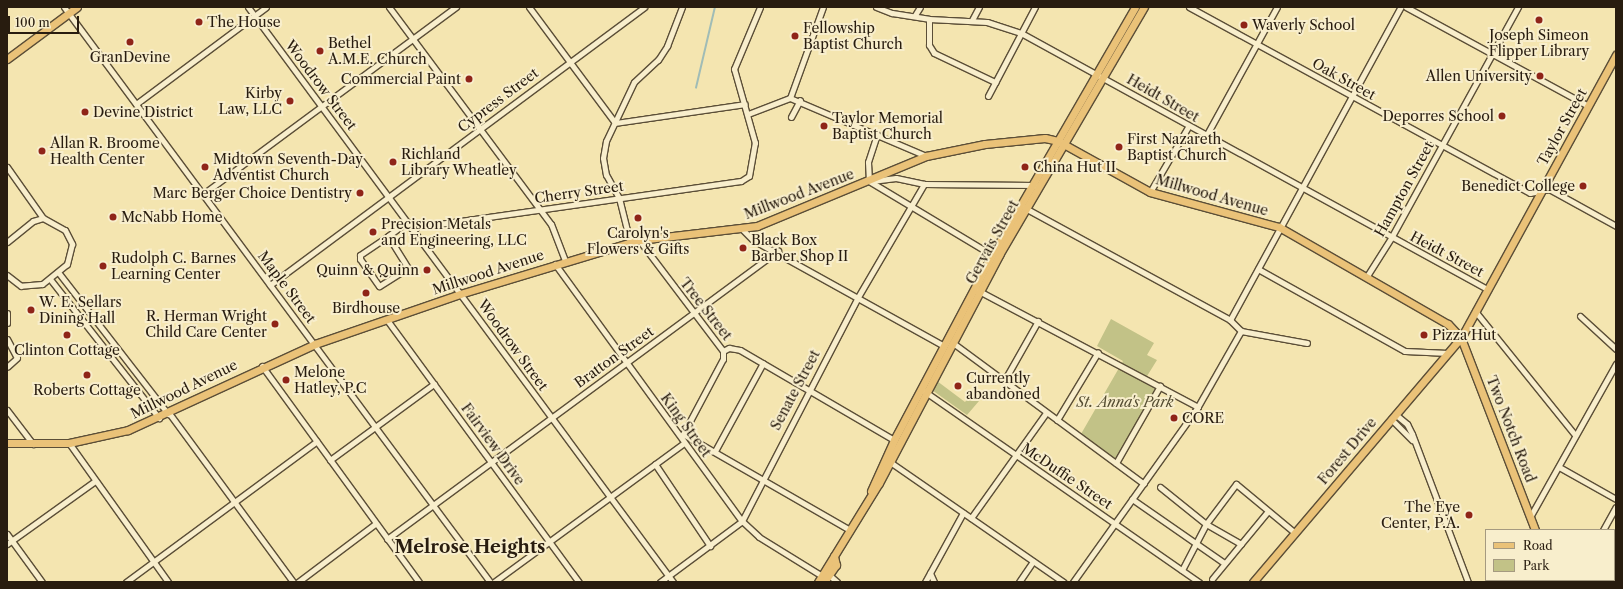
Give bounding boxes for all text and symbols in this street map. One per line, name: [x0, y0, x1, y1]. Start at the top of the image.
scale bar: [10, 8, 81, 34]
place label: The House: [207, 14, 281, 30]
text: 100 m: [15, 15, 50, 30]
marker: Joseph Simeon Flipper Library: [1534, 15, 1544, 25]
marker: The House: [194, 17, 204, 27]
place label: Waverly School: [1252, 17, 1355, 33]
place label: Fellowship Baptist Church: [803, 20, 903, 52]
marker: Waverly School: [1239, 20, 1249, 30]
place label: Joseph Simeon Flipper Library: [1488, 27, 1590, 60]
marker: Fellowship Baptist Church: [790, 31, 800, 41]
place label: Bethel A.M.E. Church: [328, 35, 427, 68]
marker: GranDevine: [125, 37, 135, 47]
street label: Woodrow Street: [282, 37, 360, 133]
marker: Bethel A.M.E. Church: [315, 46, 325, 56]
place label: GranDevine: [90, 49, 170, 65]
street label: Oak Street: [1309, 55, 1379, 103]
street label: Cypress Street: [454, 64, 542, 136]
place label: Allen University: [1426, 68, 1532, 84]
place label: Commercial Paint: [341, 71, 461, 87]
street label: Heidt Street: [1124, 71, 1202, 125]
marker: Allen University: [1535, 71, 1545, 81]
marker: Commercial Paint: [464, 74, 474, 84]
place label: Kirby Law, LLC: [218, 85, 282, 118]
street label: Taylor Street: [1534, 85, 1590, 169]
marker: Kirby Law, LLC: [285, 96, 295, 106]
place label: Devine District: [93, 104, 193, 120]
marker: Devine District: [80, 107, 90, 117]
place label: Deporres School: [1383, 108, 1494, 124]
place label: Taylor Memorial Baptist Church: [832, 110, 943, 142]
marker: Deporres School: [1497, 111, 1507, 121]
marker: Taylor Memorial Baptist Church: [819, 121, 829, 131]
place label: First Nazareth Baptist Church: [1127, 131, 1227, 164]
place label: Allan R. Broome Health Center: [50, 135, 160, 168]
street label: Hampton Street: [1371, 138, 1437, 240]
marker: First Nazareth Baptist Church: [1114, 142, 1124, 152]
marker: Allan R. Broome Health Center: [37, 146, 47, 156]
place label: Richland Library Wheatley: [401, 146, 518, 178]
place label: Midtown Seventh-Day Adventist Church: [213, 151, 363, 184]
marker: Richland Library Wheatley: [388, 157, 398, 167]
place label: China Hut II: [1033, 159, 1116, 175]
marker: Midtown Seventh-Day Adventist Church: [200, 162, 210, 172]
marker: China Hut II: [1020, 162, 1030, 172]
street label: Millwood Avenue: [741, 165, 857, 223]
street label: Millwood Avenue: [1153, 171, 1271, 219]
street label: Cherry Street: [533, 177, 625, 207]
place label: Benedict College: [1461, 178, 1575, 194]
marker: Benedict College: [1578, 181, 1588, 191]
place label: Marc Berger Choice Dentistry: [152, 185, 352, 201]
marker: Marc Berger Choice Dentistry: [355, 188, 365, 198]
street label: Gervais Street: [962, 197, 1022, 287]
place label: McNabb Home: [121, 209, 222, 225]
marker: McNabb Home: [108, 212, 118, 222]
marker: Carolyn's Flowers & Gifts: [633, 213, 643, 223]
place label: Precision Metals and Engineering, LLC: [381, 216, 527, 248]
place label: Carolyn's Flowers & Gifts: [587, 225, 689, 258]
marker: Precision Metals and Engineering, LLC: [368, 227, 378, 237]
street label: Heidt Street: [1407, 228, 1487, 280]
place label: Black Box Barber Shop II: [751, 232, 849, 264]
marker: Black Box Barber Shop II: [738, 243, 748, 253]
street label: Millwood Avenue: [430, 246, 546, 298]
street label: Maple Street: [255, 248, 319, 326]
place label: Rudolph C. Barnes Learning Center: [111, 250, 236, 282]
marker: Rudolph C. Barnes Learning Center: [98, 261, 108, 271]
place label: Quinn & Quinn: [316, 262, 419, 278]
marker: Quinn & Quinn: [422, 265, 432, 275]
street label: Tree Street: [676, 275, 736, 343]
marker: Birdhouse: [361, 288, 371, 298]
place label: W. E. Sellars Dining Hall: [39, 294, 122, 326]
street label: Woodrow Street: [474, 296, 552, 394]
place label: Birdhouse: [332, 300, 400, 316]
marker: W. E. Sellars Dining Hall: [26, 305, 36, 315]
place label: R. Herman Wright Child Care Center: [145, 308, 267, 340]
marker: R. Herman Wright Child Care Center: [270, 319, 280, 329]
street label: Bratton Street: [571, 323, 657, 391]
place label: Pizza Hut: [1432, 327, 1496, 343]
marker: Clinton Cottage: [62, 330, 72, 340]
marker: Pizza Hut: [1419, 330, 1429, 340]
place label: Clinton Cottage: [14, 342, 120, 358]
street label: Senate Street: [767, 347, 823, 433]
street label: Millwood Avenue: [128, 356, 240, 422]
place label: Melone Hatley, P.C: [294, 364, 367, 396]
marker: Roberts Cottage: [82, 370, 92, 380]
place label: Currently abandoned: [966, 370, 1040, 402]
street label: Two Notch Road: [1483, 373, 1539, 485]
marker: Melone Hatley, P.C: [281, 375, 291, 385]
marker: Currently abandoned: [953, 381, 963, 391]
place label: Roberts Cottage: [33, 382, 141, 398]
street label: King Street: [657, 390, 715, 460]
park label: St. Anna's Park: [1076, 394, 1174, 410]
street label: Fairview Drive: [458, 400, 528, 488]
place label: CORE: [1182, 410, 1224, 426]
marker: CORE: [1169, 413, 1179, 423]
street label: Forest Drive: [1314, 414, 1380, 488]
street label: McDuffie Street: [1018, 439, 1116, 513]
place label: The Eye Center, P.A.: [1381, 499, 1460, 532]
marker: The Eye Center, P.A.: [1463, 509, 1475, 521]
legend: [1485, 529, 1615, 581]
district label: Melrose Heights: [395, 536, 545, 558]
text: Road: [1523, 538, 1553, 553]
text: Park: [1523, 558, 1549, 573]

